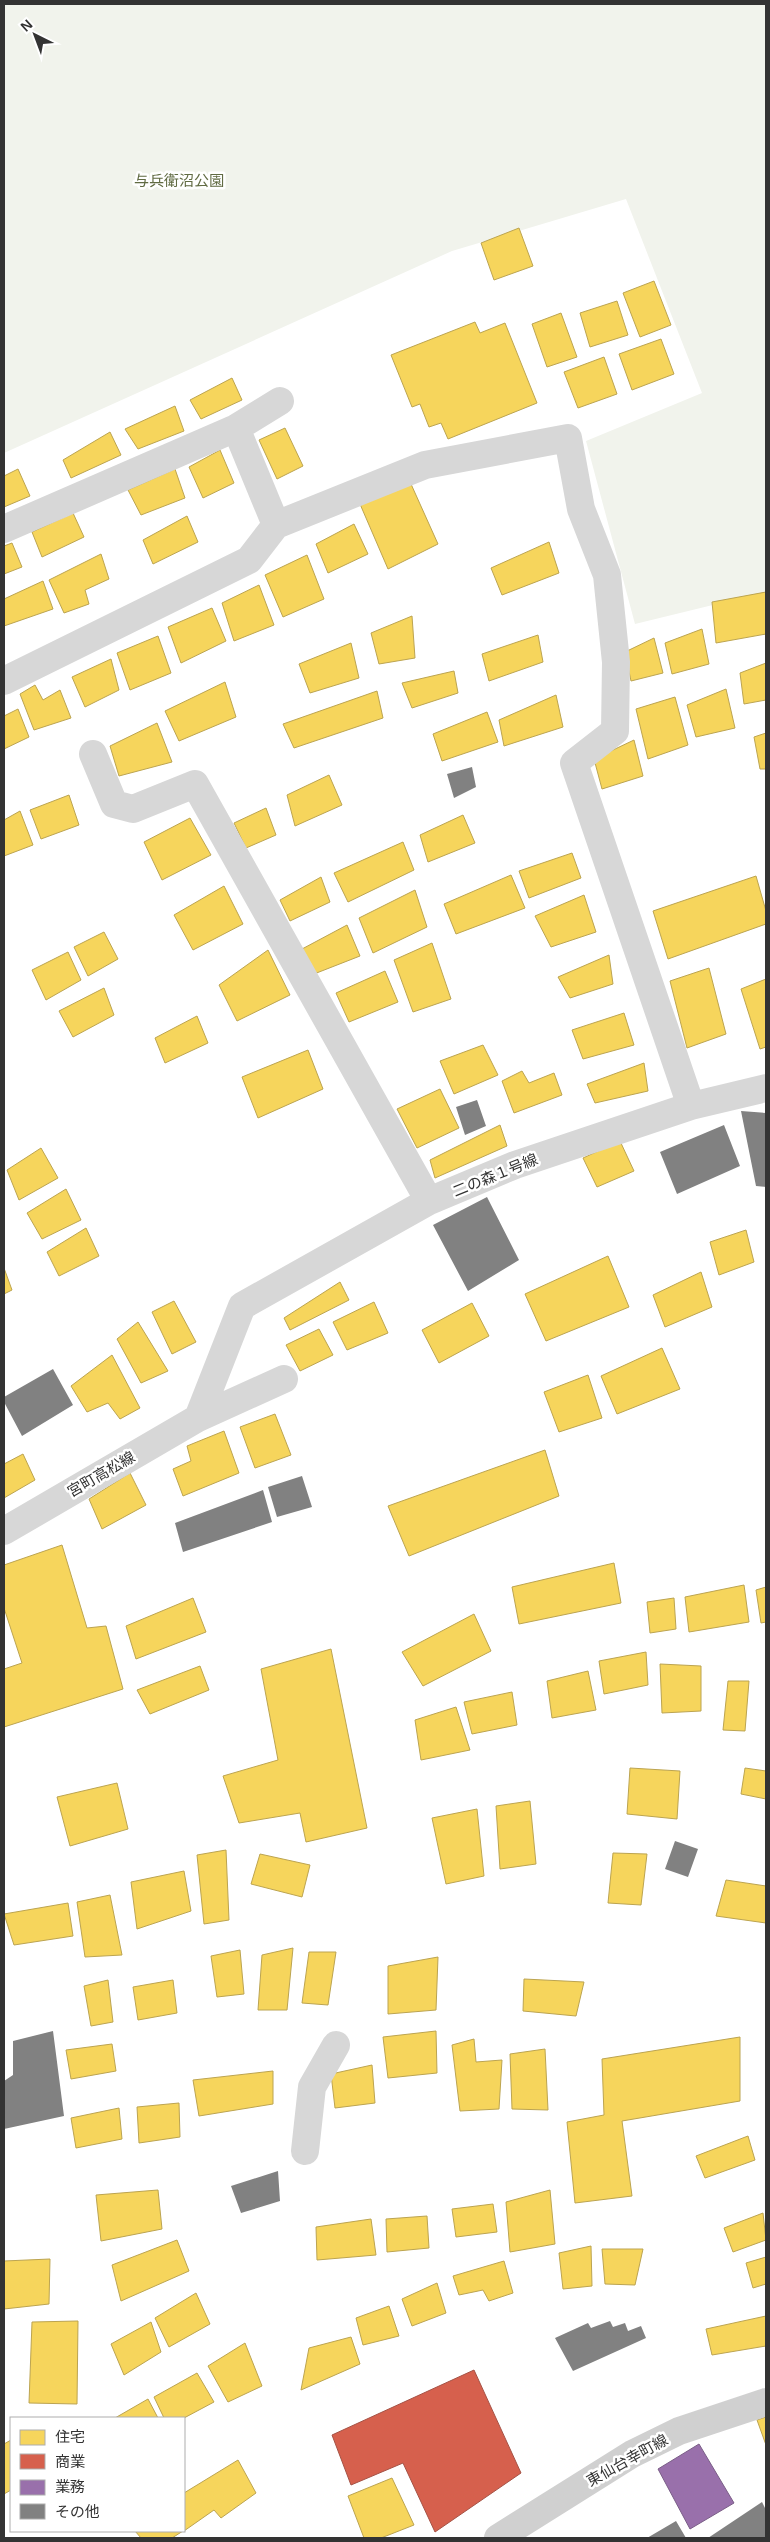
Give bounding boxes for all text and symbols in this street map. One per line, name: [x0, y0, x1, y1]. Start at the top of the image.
north arrow: [10, 10, 60, 60]
text: N: [17, 16, 35, 35]
park label: 与兵衛沼公園: [134, 172, 224, 189]
street label: 二の森１号線: [450, 1150, 540, 1200]
street label: 宮町高松線: [64, 1448, 138, 1500]
legend: [10, 2417, 185, 2532]
text: 住宅: [55, 2428, 85, 2445]
street label: 東仙台幸町線: [584, 2431, 670, 2489]
text: 商業: [55, 2453, 85, 2470]
text: 業務: [55, 2478, 85, 2495]
text: その他: [55, 2503, 100, 2520]

